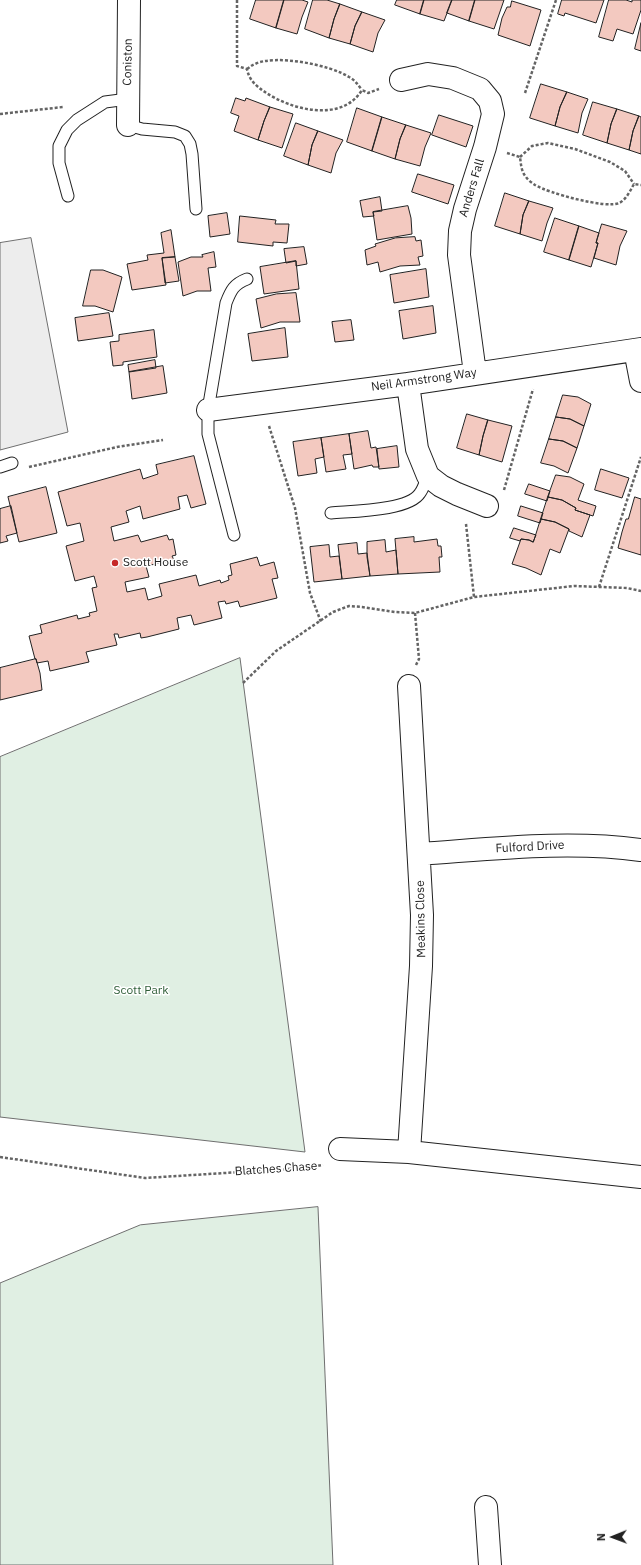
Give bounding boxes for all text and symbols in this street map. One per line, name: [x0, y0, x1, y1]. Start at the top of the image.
street label: Coniston: [120, 38, 136, 86]
street label: Anders Fall: [456, 157, 488, 219]
street label: Neil Armstrong Way: [370, 365, 478, 395]
place label: Scott House: [123, 556, 188, 570]
marker: Scott House: [110, 558, 120, 568]
street label: Fulford Drive: [495, 838, 565, 856]
street label: Meakins Close: [413, 880, 429, 958]
park label: Scott Park: [113, 984, 169, 998]
street label: Blatches Chase: [234, 1159, 318, 1179]
north arrow: [593, 1517, 633, 1557]
text: N: [594, 1533, 608, 1541]

